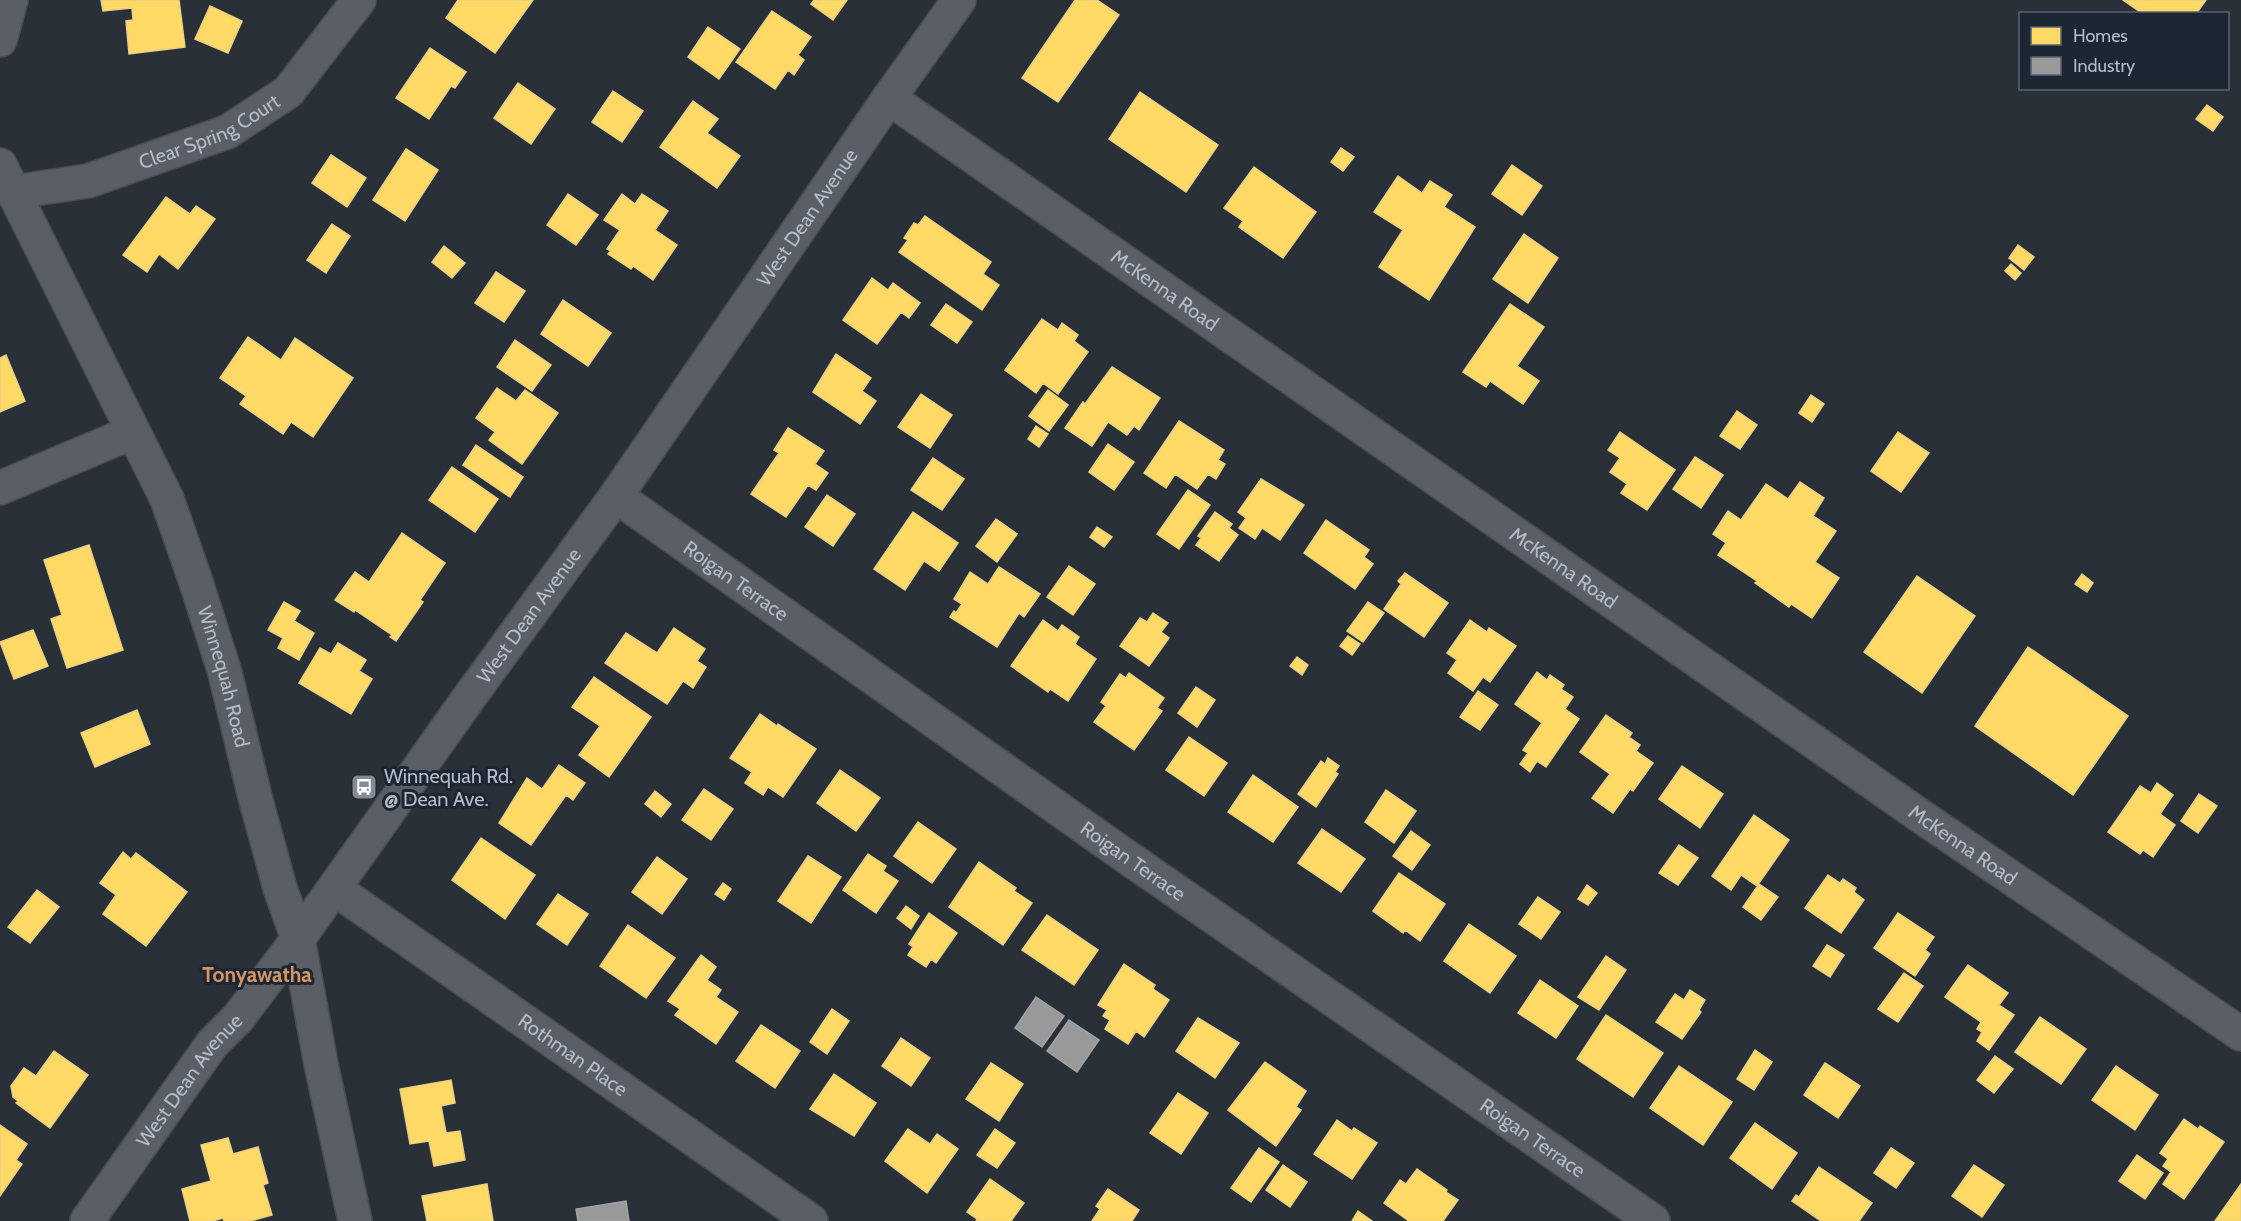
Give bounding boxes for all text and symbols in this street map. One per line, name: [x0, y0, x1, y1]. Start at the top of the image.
legend: [2019, 12, 2229, 90]
text: Homes: [2073, 25, 2128, 47]
text: Industry: [2073, 55, 2135, 77]
street label: Clear Spring Court: [135, 89, 284, 174]
street label: West Dean Avenue: [752, 144, 863, 291]
street label: McKenna Road: [1106, 244, 1223, 336]
street label: McKenna Road: [1505, 522, 1622, 613]
street label: Roigan Terrace: [679, 536, 793, 626]
street label: West Dean Avenue: [472, 543, 586, 688]
street label: Winnequah Road: [192, 603, 255, 750]
place label: Winnequah Rd. @ Dean Ave.: [384, 764, 513, 811]
bus stop icon: Winnequah Rd. @ Dean Ave.: [349, 772, 379, 802]
street label: McKenna Road: [1904, 799, 2022, 890]
street label: Roigan Terrace: [1076, 816, 1190, 906]
district label: Tonyawatha: [202, 962, 312, 987]
street label: Rothman Place: [514, 1008, 632, 1101]
street label: West Dean Avenue: [131, 1009, 247, 1152]
street label: Roigan Terrace: [1475, 1093, 1590, 1183]

